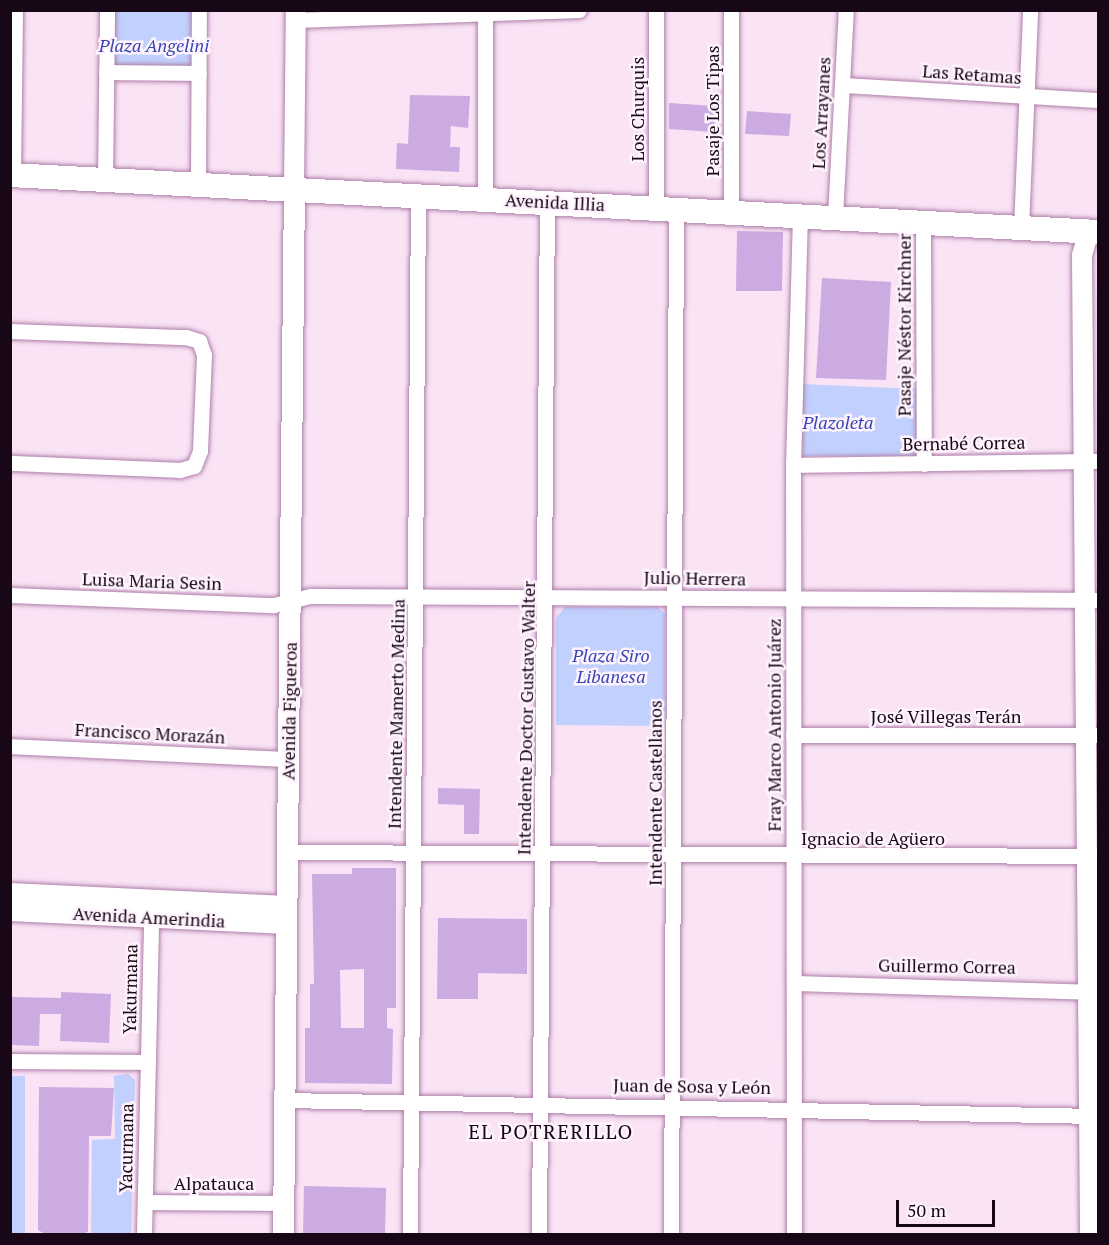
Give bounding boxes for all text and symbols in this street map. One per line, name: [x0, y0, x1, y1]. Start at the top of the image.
park label: Plaza Angelini: [99, 34, 209, 56]
street label: Pasaje Los Tipas: [701, 46, 723, 176]
street label: Los Arrayanes: [807, 56, 835, 170]
street label: Los Churquis: [626, 57, 648, 161]
street label: Las Retamas: [922, 60, 1022, 88]
street label: Avenida Illia: [504, 189, 606, 215]
street label: Pasaje Néstor Kirchner: [893, 234, 915, 416]
park label: Plazoleta: [802, 411, 874, 433]
street label: Bernabé Correa: [902, 431, 1026, 455]
street label: Julio Herrera: [643, 566, 747, 590]
street label: Luisa Maria Sesin: [82, 568, 222, 594]
street label: Intendente Doctor Gustavo Walter: [513, 581, 539, 855]
street label: Intendente Mamerto Medina: [383, 599, 409, 829]
street label: Fray Marco Antonio Juárez: [763, 618, 785, 832]
street label: Avenida Figueroa: [277, 642, 301, 780]
park label: Plaza Siro Libanesa: [572, 645, 650, 688]
street label: Intendente Castellanos: [644, 700, 666, 886]
street label: José Villegas Terán: [870, 705, 1022, 727]
street label: Francisco Morazán: [74, 718, 226, 748]
street label: Ignacio de Agüero: [801, 827, 945, 849]
street label: Avenida Amerindia: [72, 902, 226, 932]
street label: Yakurmana: [118, 944, 142, 1034]
street label: Guillermo Correa: [878, 954, 1016, 978]
street label: Juan de Sosa y León: [613, 1074, 771, 1098]
street label: Yacurmana: [114, 1103, 138, 1193]
district label: EL POTRERILLO: [468, 1119, 634, 1143]
street label: Alpatauca: [174, 1172, 254, 1194]
scale bar: [899, 1188, 998, 1226]
text: 50 m: [907, 1198, 946, 1222]

